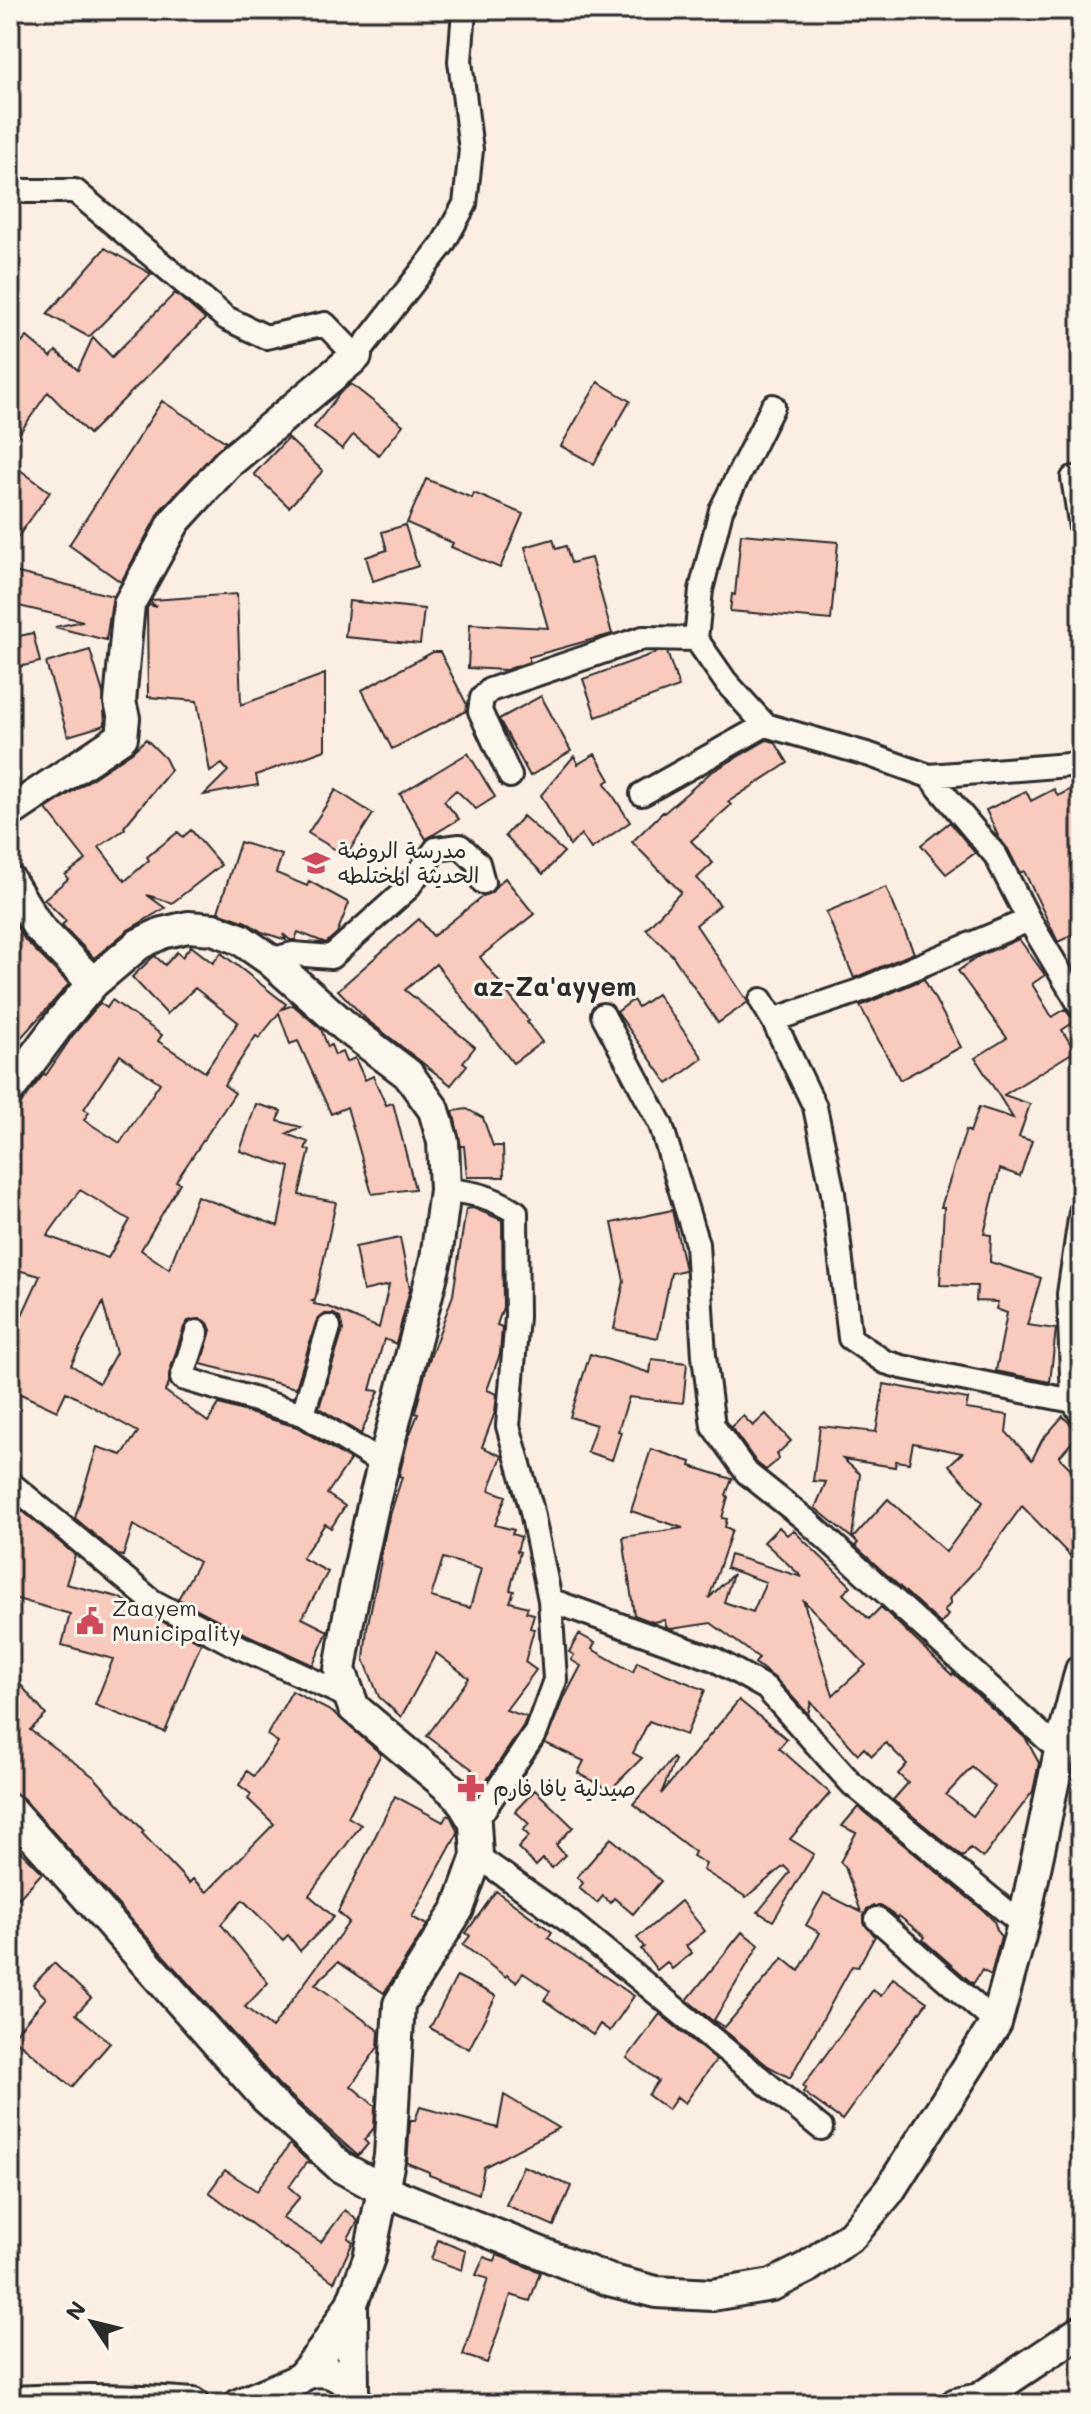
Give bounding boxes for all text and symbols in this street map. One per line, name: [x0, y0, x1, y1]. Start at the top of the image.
place label: مدرسة الروضة الحديثة المختلطه: [338, 835, 479, 889]
school or university icon: مدرسة الروضة الحديثة المختلطه: [301, 848, 331, 878]
district label: az-Za'ayyem: [473, 969, 637, 1003]
place label: Zaayem Municipality: [112, 1593, 241, 1647]
public building icon: Zaayem Municipality: [75, 1606, 105, 1636]
pharmacy icon: صيدلية يافا فارم: [456, 1773, 486, 1803]
place label: صيدلية يافا فارم: [493, 1773, 636, 1805]
north arrow: [52, 2282, 132, 2362]
text: N: [59, 2295, 92, 2325]

